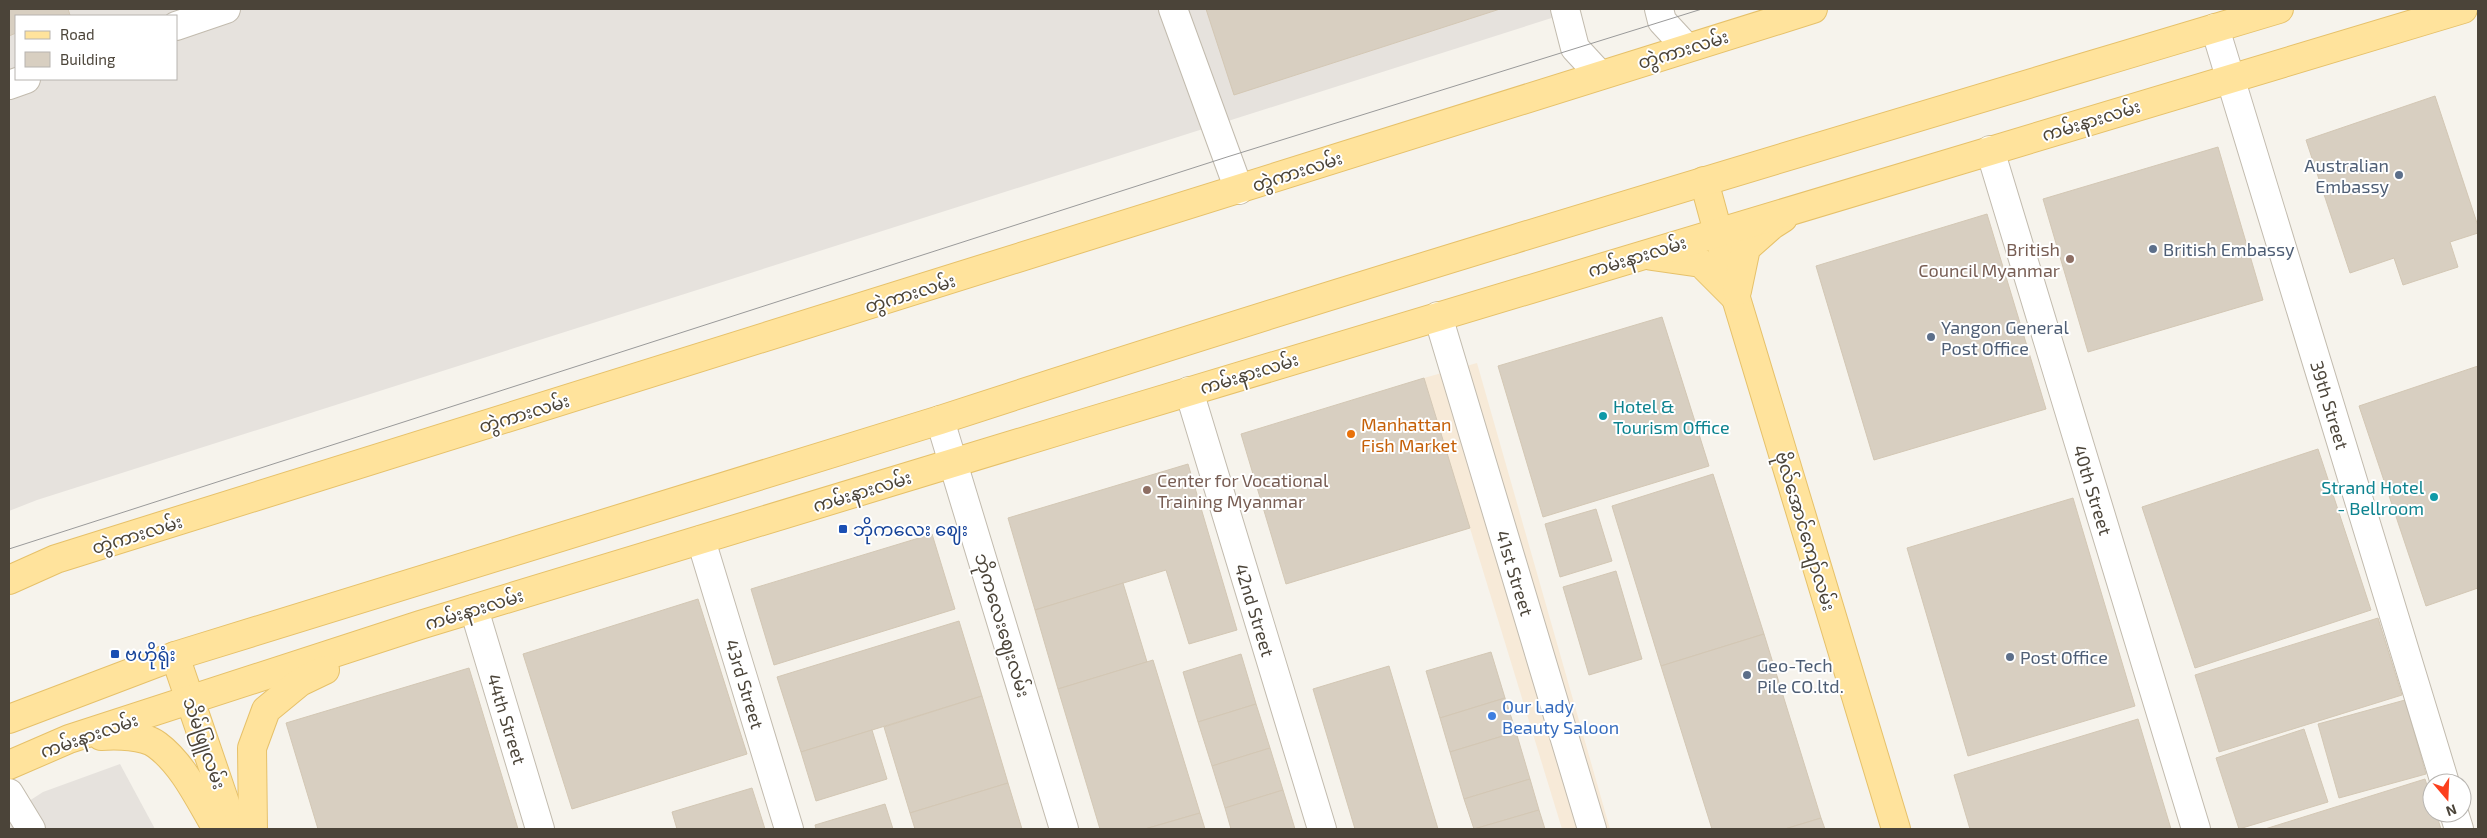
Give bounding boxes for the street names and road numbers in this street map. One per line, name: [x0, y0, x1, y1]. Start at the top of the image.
street label: တွဲကားလမ်း: [1635, 24, 1732, 78]
street label: ကမ်းနားလမ်း: [2039, 94, 2144, 150]
street label: တွဲကားလမ်း: [1249, 145, 1346, 201]
street label: ကမ်းနားလမ်း: [1585, 230, 1690, 286]
street label: တွဲကားလမ်း: [862, 268, 959, 322]
street label: ကမ်းနားလမ်း: [1197, 347, 1302, 403]
street label: 39th Street: [2306, 358, 2354, 452]
street label: တွဲကားလမ်း: [476, 388, 573, 442]
street label: 40th Street: [2069, 442, 2117, 538]
street label: ဗိုလ်အောင်ကျော်လမ်း: [1767, 448, 1843, 615]
street label: ကမ်းနားလမ်း: [810, 465, 915, 521]
street label: တွဲကားလမ်း: [89, 509, 186, 563]
street label: 41st Street: [1492, 528, 1538, 619]
street label: ဘိုကလေးဈေးလမ်း: [966, 550, 1037, 701]
street label: 42nd Street: [1230, 561, 1280, 659]
street label: ကမ်းနားလမ်း: [422, 583, 527, 639]
street label: 43rd Street: [721, 637, 769, 732]
street label: 44th Street: [483, 671, 531, 767]
street label: သိမ်ဖြူလမ်း: [174, 694, 233, 793]
street label: ကမ်းနားလမ်း: [37, 707, 142, 767]

